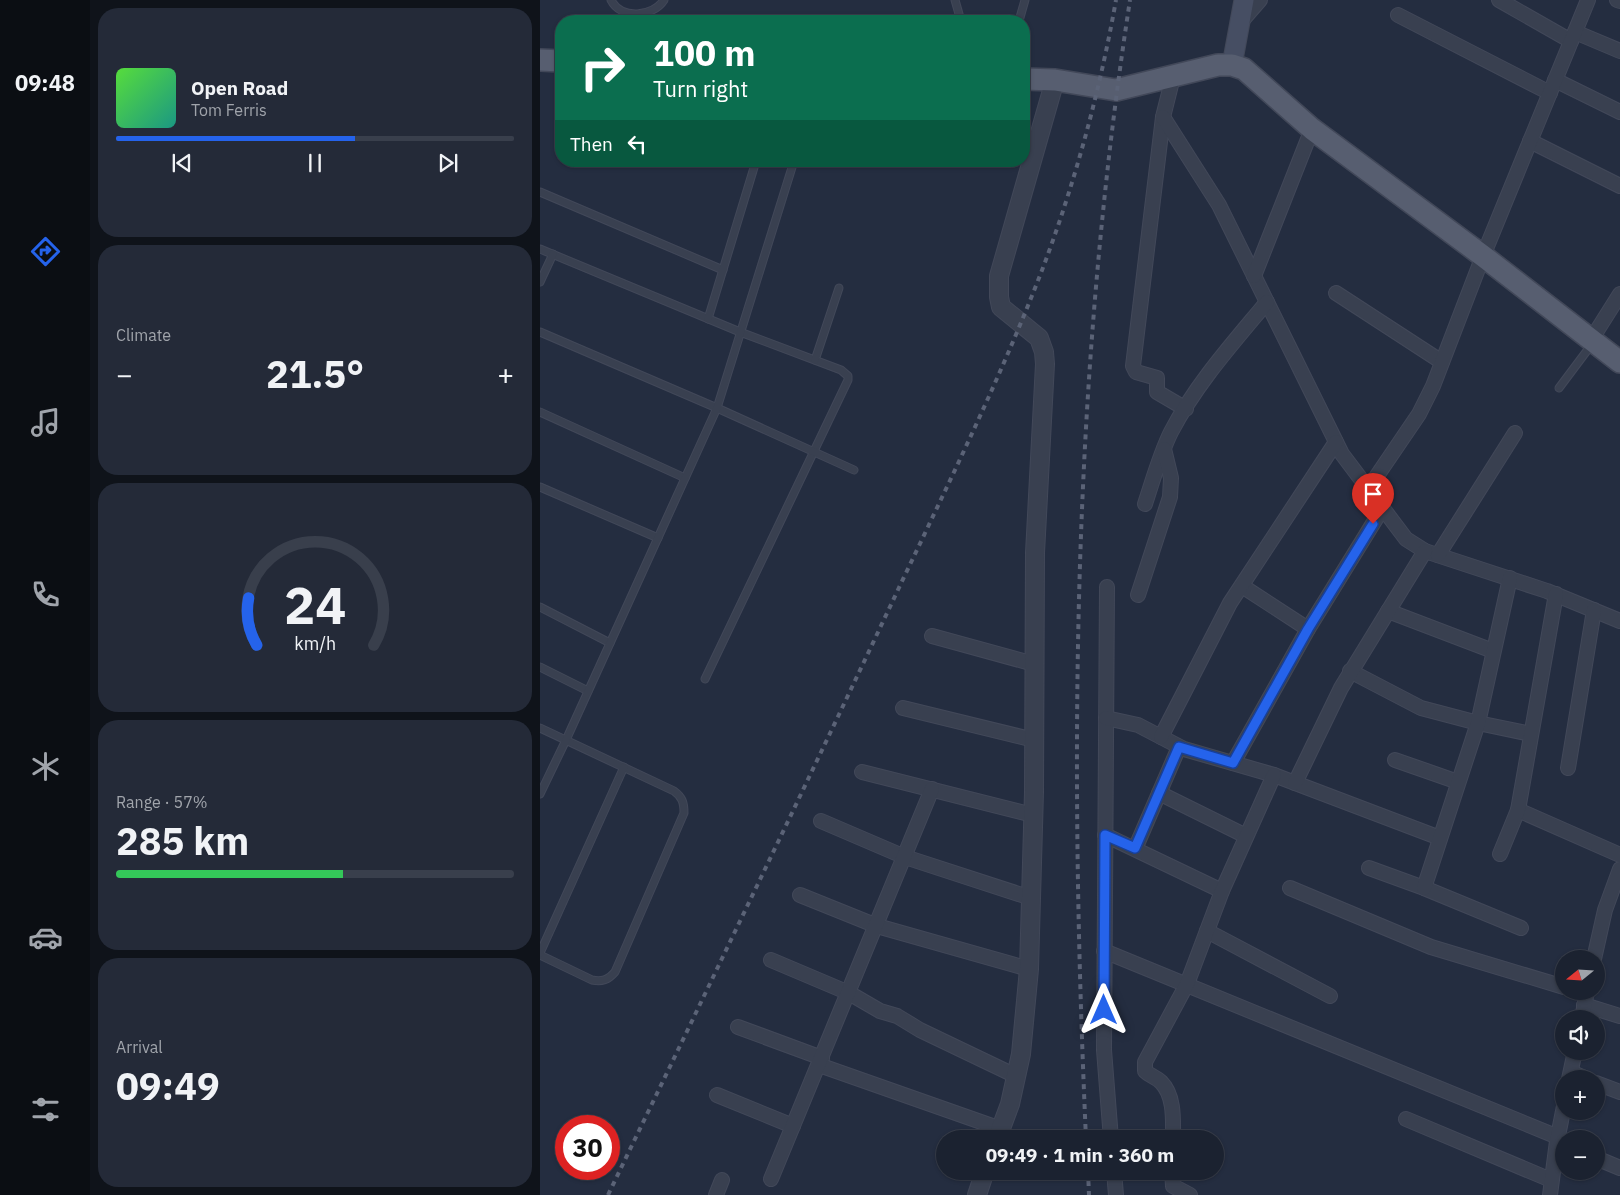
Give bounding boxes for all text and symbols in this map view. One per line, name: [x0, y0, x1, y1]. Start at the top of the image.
text: 100 m: [653, 30, 756, 76]
icon: right: [570, 35, 635, 100]
text: 09:48: [15, 68, 75, 97]
text: Turn right: [653, 74, 748, 103]
text: Open Road: [191, 76, 288, 100]
text: Tom Ferris: [191, 100, 267, 120]
icon: left: [623, 130, 651, 158]
text: Then: [570, 132, 613, 156]
icon: previous: [168, 149, 196, 177]
icon: pause: [301, 149, 329, 177]
icon: next: [434, 149, 462, 177]
icon: directions: [28, 234, 63, 269]
text: Climate: [116, 325, 171, 345]
text: 21.5°: [266, 349, 364, 398]
text: −: [116, 356, 133, 393]
text: +: [497, 356, 514, 393]
icon: music: [28, 405, 63, 440]
pin: [1352, 473, 1394, 524]
icon: arrive: [1359, 480, 1387, 508]
text: 24: [284, 571, 346, 638]
icon: phone: [28, 577, 63, 612]
text: km/h: [294, 632, 336, 655]
icon: climate: [28, 749, 63, 784]
text: Range · 57%: [116, 792, 208, 812]
text: 285 km: [116, 816, 249, 865]
icon: car: [28, 920, 63, 955]
north arrow: [1555, 950, 1605, 1000]
map controls: [1555, 950, 1605, 1180]
position arrow: [1077, 983, 1129, 1035]
button: sound: [1555, 1010, 1605, 1060]
text: Arrival: [116, 1037, 163, 1057]
text: 09:49: [116, 1061, 220, 1110]
button: +: [1555, 1070, 1605, 1120]
icon: filters: [28, 1092, 63, 1127]
speed limit sign: 30: [555, 1115, 620, 1180]
button: −: [1555, 1130, 1605, 1180]
text: 09:49 · 1 min · 360 m: [986, 1143, 1174, 1167]

